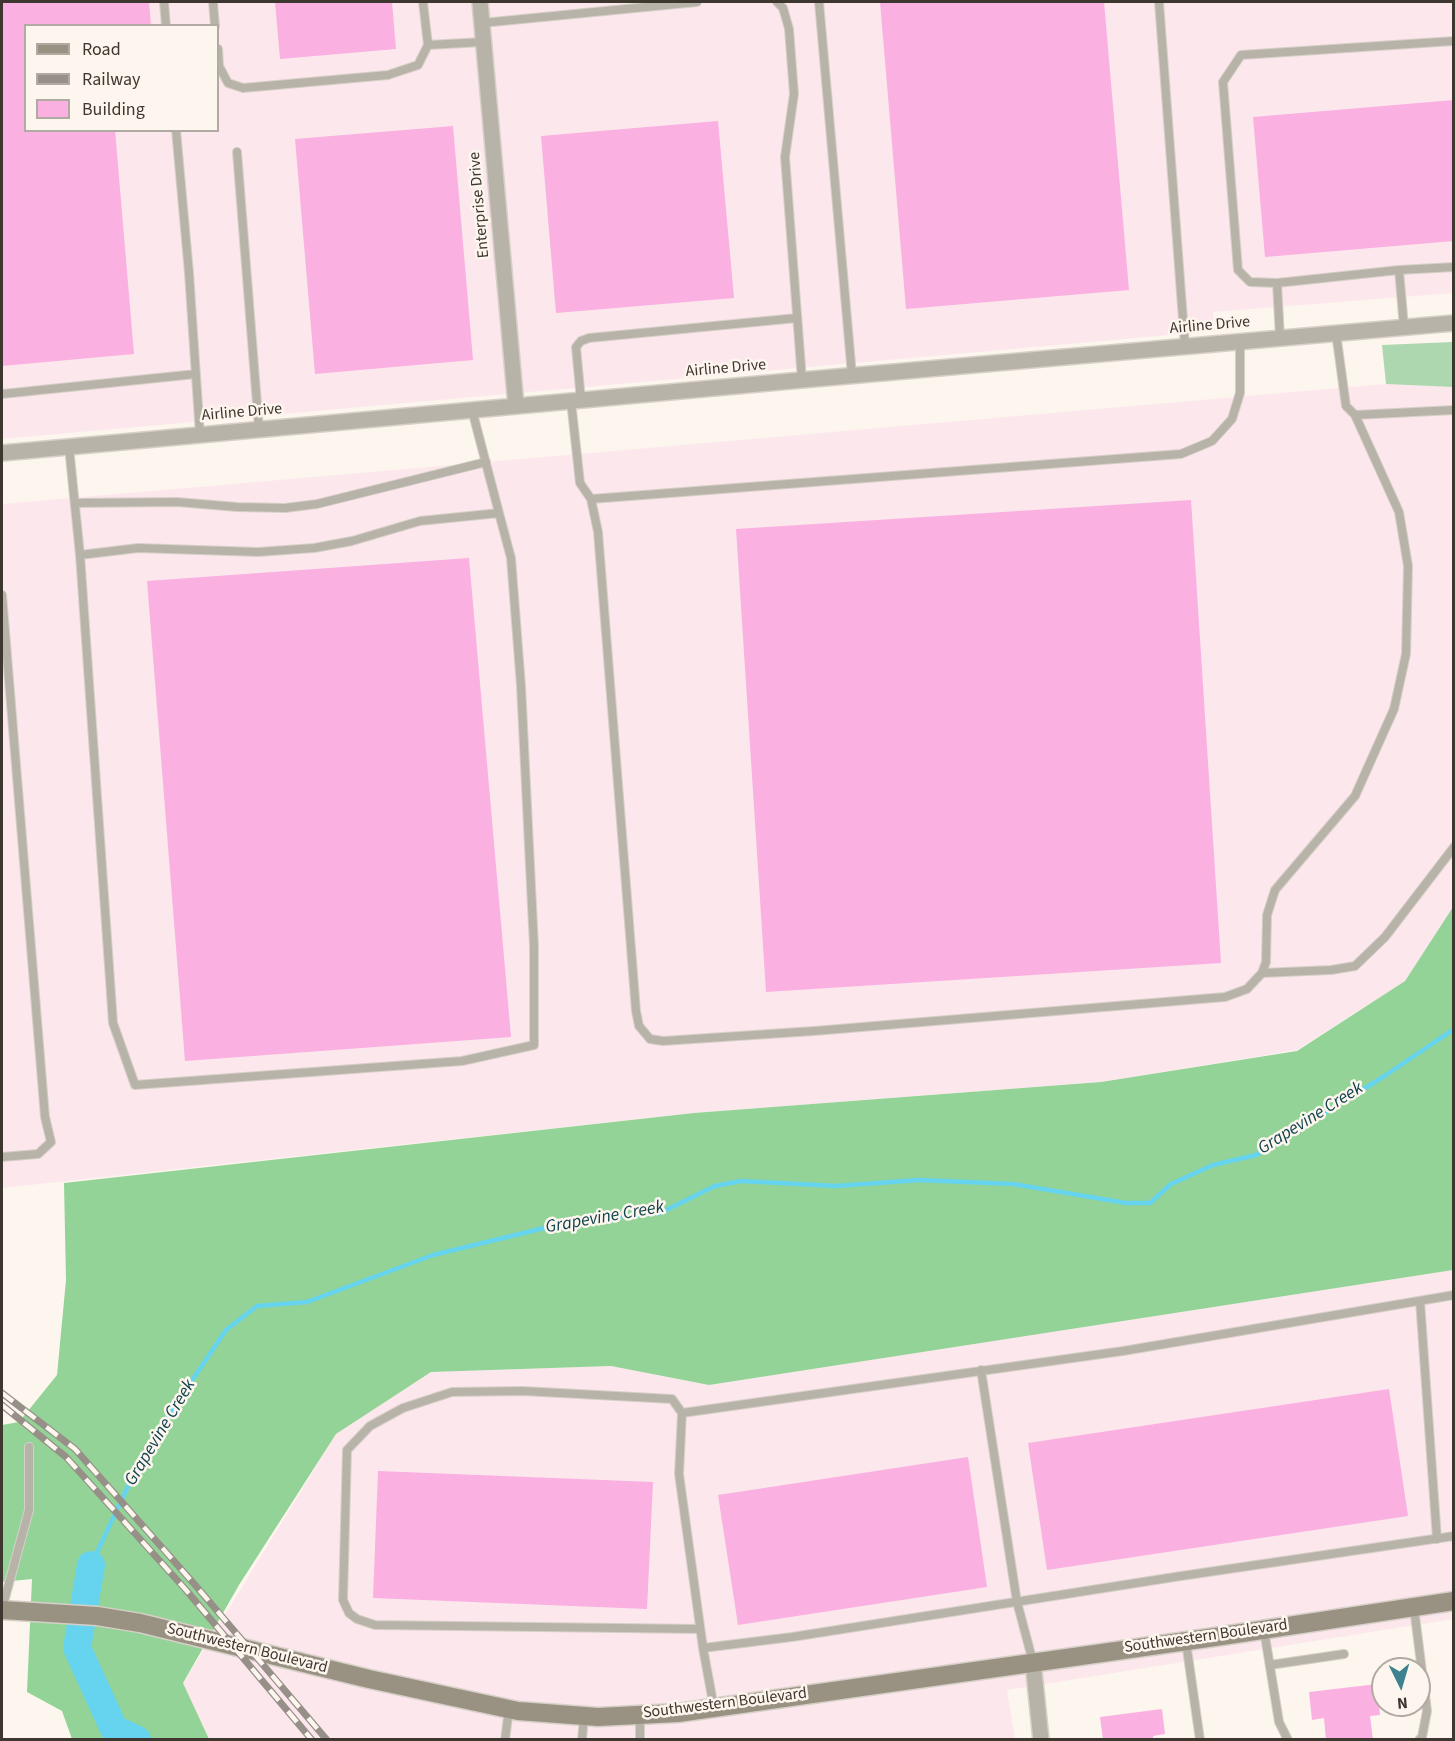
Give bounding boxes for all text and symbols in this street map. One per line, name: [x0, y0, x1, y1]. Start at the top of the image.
legend: [24, 24, 219, 132]
text: Road: [82, 37, 121, 62]
text: Railway: [82, 67, 141, 92]
text: Building: [82, 97, 145, 122]
street label: Enterprise Drive: [466, 151, 494, 259]
street label: Airline Drive: [1169, 313, 1251, 339]
street label: Airline Drive: [685, 356, 767, 382]
street label: Airline Drive: [201, 400, 283, 426]
water label: Grapevine Creek: [1254, 1078, 1368, 1160]
water label: Grapevine Creek: [544, 1197, 666, 1239]
water label: Grapevine Creek: [121, 1376, 201, 1490]
street label: Southwestern Boulevard: [1123, 1616, 1289, 1658]
street label: Southwestern Boulevard: [165, 1620, 329, 1678]
north arrow: [1371, 1657, 1431, 1717]
street label: Southwestern Boulevard: [642, 1684, 808, 1724]
text: N: [1396, 1692, 1409, 1714]

